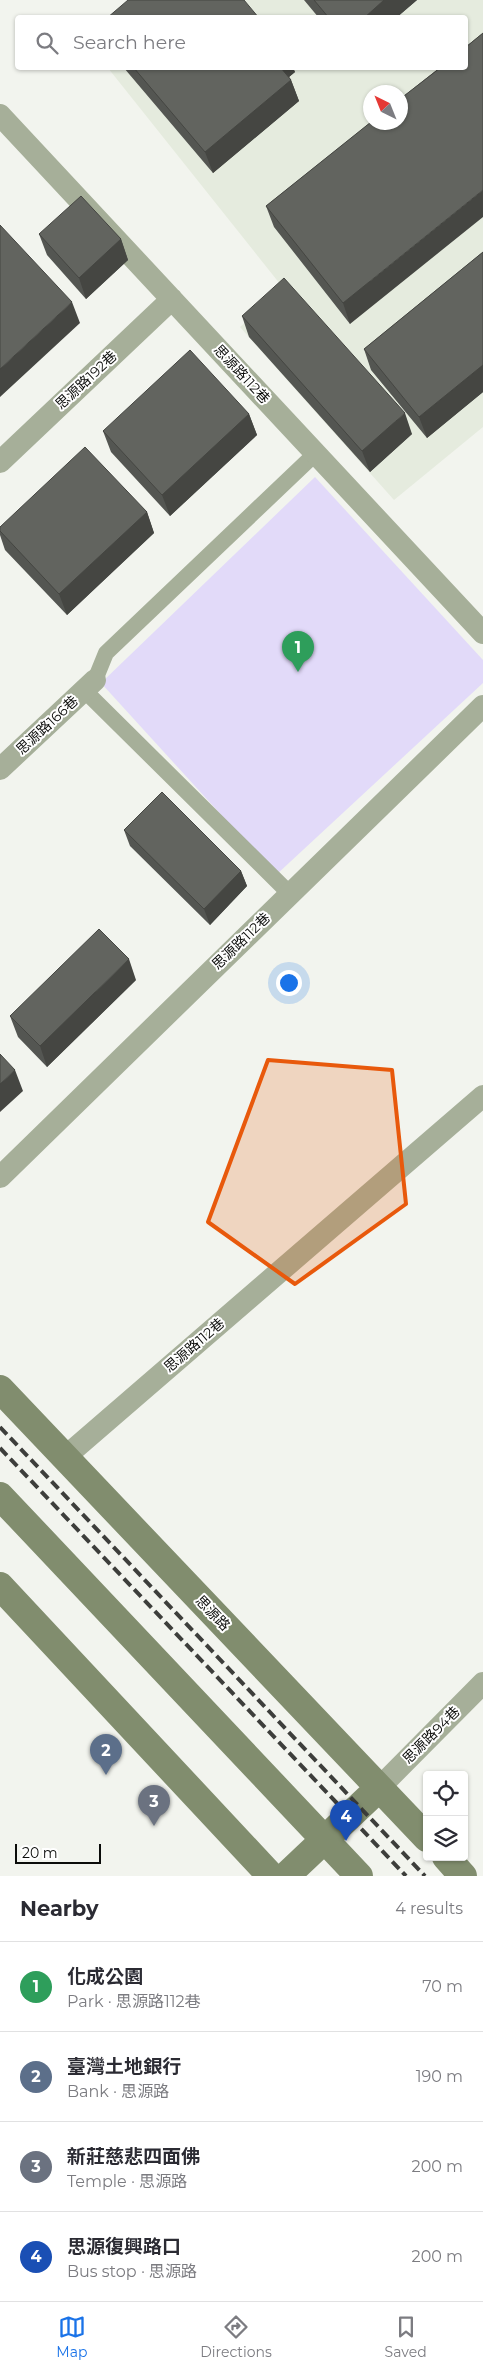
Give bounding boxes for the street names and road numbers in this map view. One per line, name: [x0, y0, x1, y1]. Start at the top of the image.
street label: 思源路112巷: [210, 341, 274, 407]
street label: 思源路192巷: [52, 347, 120, 413]
street label: 思源路166巷: [12, 692, 82, 758]
street label: 思源路112巷: [208, 909, 274, 973]
street label: 思源路112巷: [160, 1314, 228, 1376]
street label: 思源路: [192, 1592, 234, 1634]
street label: 思源路94巷: [399, 1703, 463, 1767]

